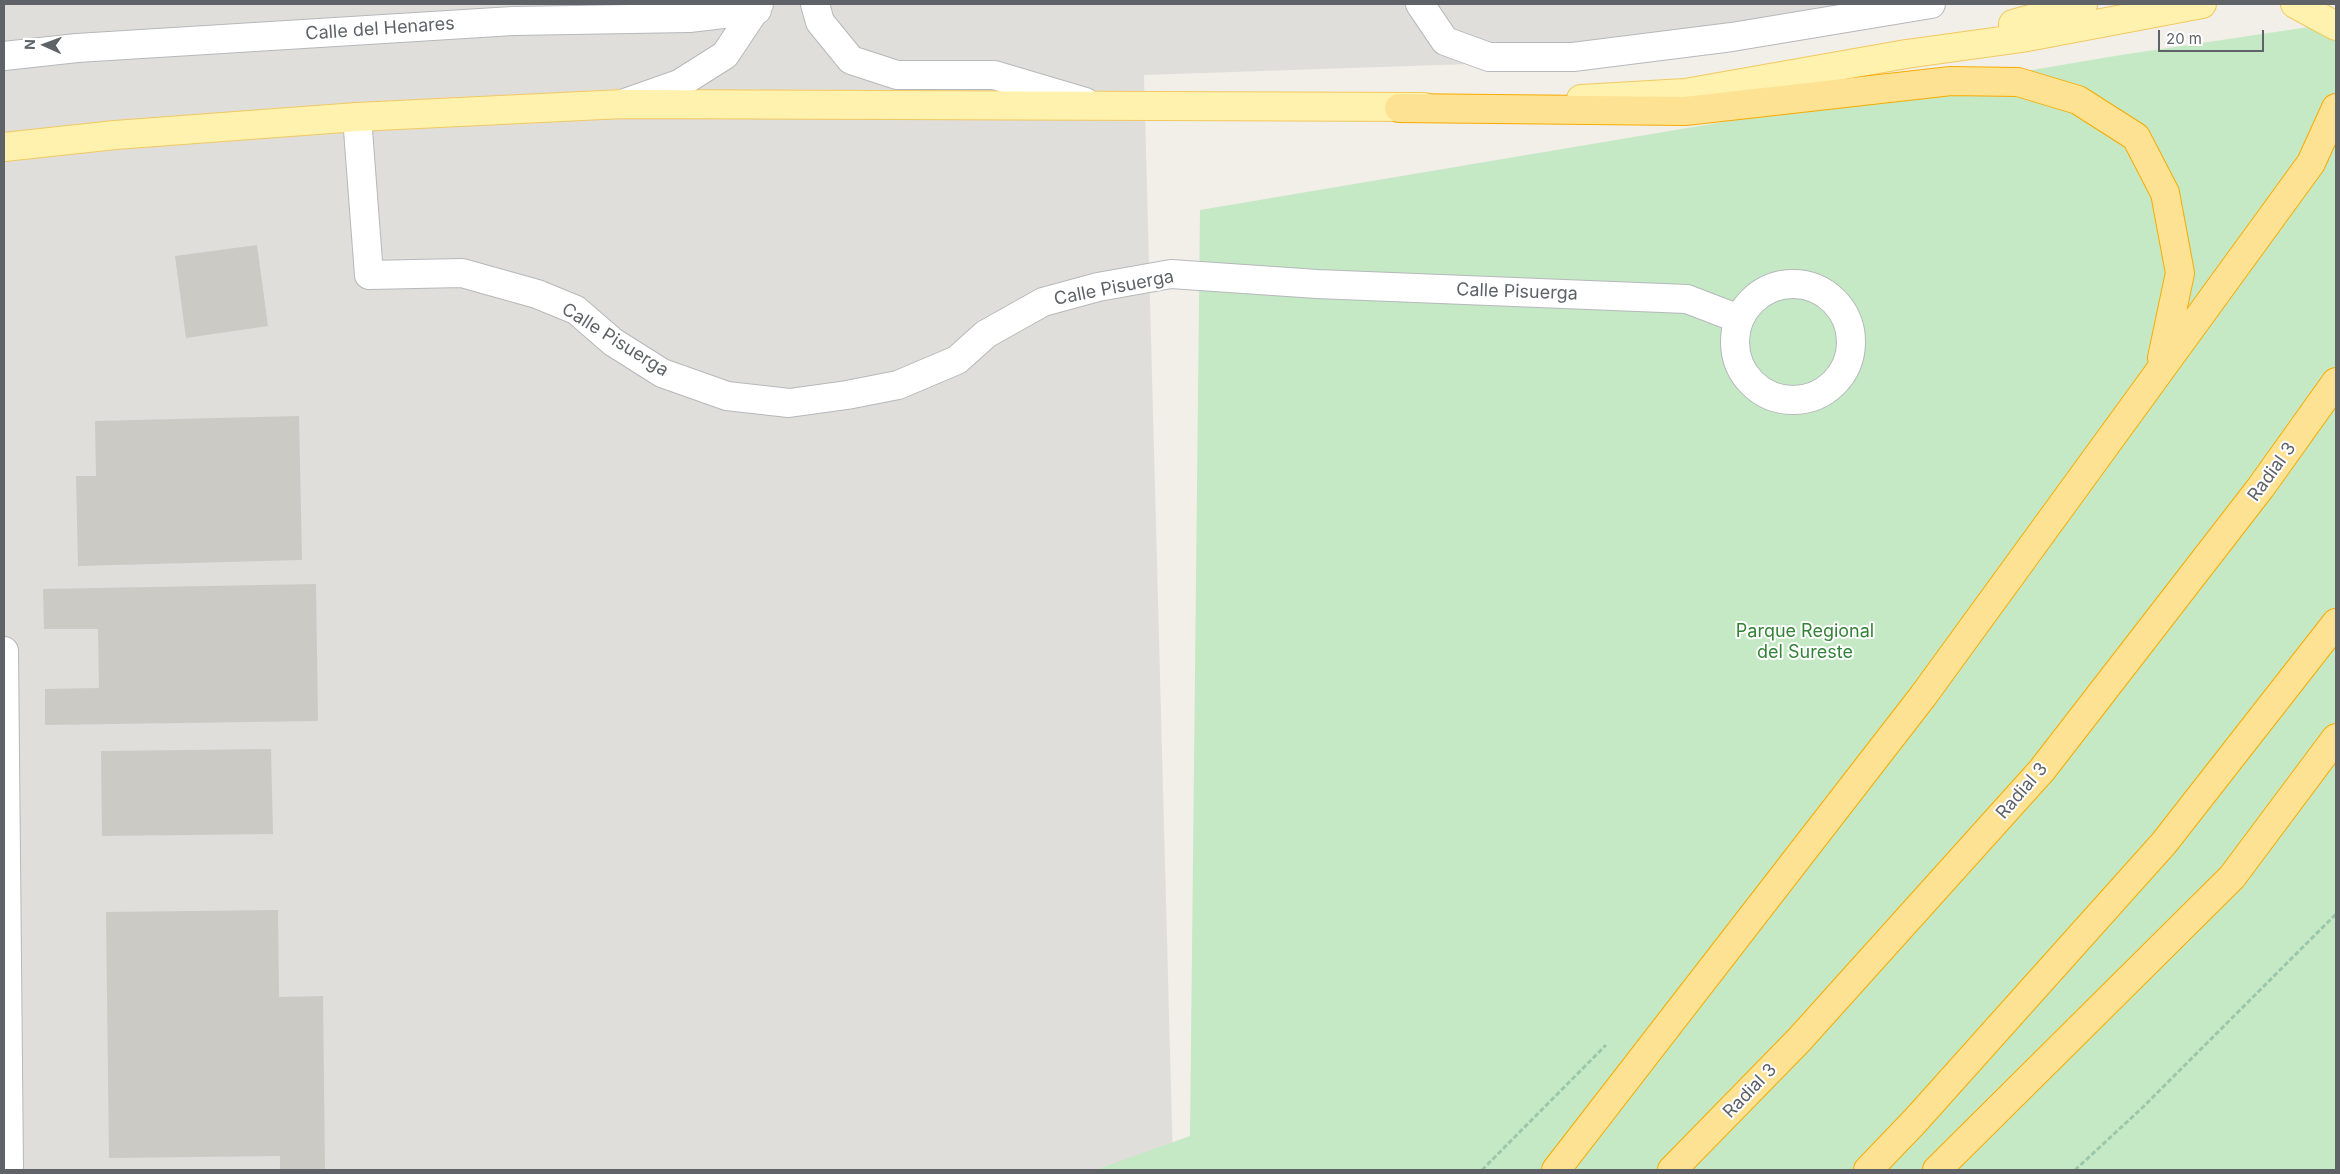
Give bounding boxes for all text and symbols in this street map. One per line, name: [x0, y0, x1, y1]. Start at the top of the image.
street label: Calle del Henares: [305, 13, 455, 45]
north arrow: [20, 20, 70, 70]
scale bar: [2160, 20, 2266, 52]
text: 20 m: [2166, 29, 2202, 48]
text: N: [21, 39, 38, 50]
street label: Calle Pisuerga: [1052, 266, 1176, 310]
street label: Calle Pisuerga: [1456, 279, 1578, 305]
street label: Calle Pisuerga: [558, 299, 672, 381]
street label: Radial 3: [2243, 438, 2301, 506]
park label: Parque Regional del Sureste: [1736, 621, 1874, 664]
street label: Radial 3: [1992, 758, 2052, 824]
street label: Radial 3: [1719, 1059, 1781, 1123]

